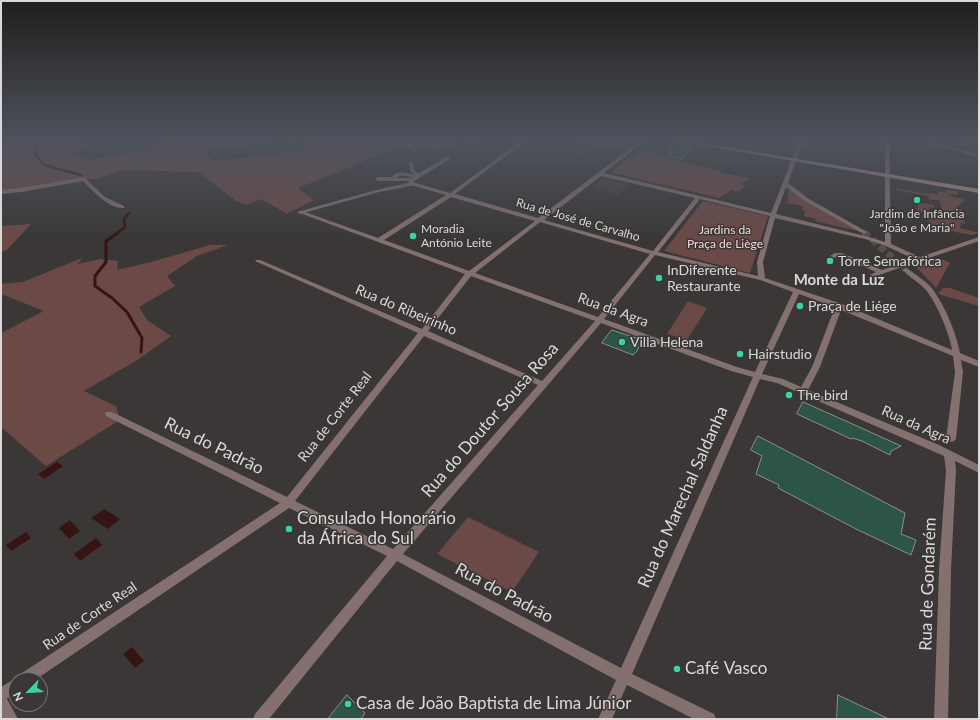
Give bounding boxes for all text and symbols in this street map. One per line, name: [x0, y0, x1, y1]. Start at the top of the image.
street label: Rua de José de Carvalho: [514, 195, 642, 245]
marker: Jardim de Infância "João e Maria": [912, 195, 922, 205]
place label: Jardim de Infância "João e Maria": [870, 207, 964, 235]
place label: Moradia António Leite: [421, 222, 492, 250]
park label: Jardins da Praça de Liège: [687, 223, 763, 251]
marker: Moradia António Leite: [408, 231, 418, 241]
place label: Torre Semafórica: [838, 253, 941, 269]
marker: Torre Semafórica: [825, 256, 835, 266]
place label: InDiferente Restaurante: [667, 262, 741, 294]
district label: Monte da Luz: [794, 271, 884, 289]
marker: InDiferente Restaurante: [654, 273, 664, 283]
street label: Rua do Ribeirinho: [353, 281, 459, 339]
street label: Rua da Agra: [575, 289, 651, 331]
place label: Praça de Liége: [808, 298, 897, 314]
marker: Praça de Liége: [795, 301, 805, 311]
place label: Villa Helena: [630, 334, 703, 350]
marker: Villa Helena: [617, 337, 627, 347]
street label: Rua do Doutor Sousa Rosa: [417, 338, 563, 502]
place label: Hairstudio: [748, 346, 812, 362]
marker: Hairstudio: [735, 349, 745, 359]
street label: Rua de Corte Real: [295, 369, 375, 465]
place label: The bird: [797, 387, 848, 403]
marker: The bird: [784, 390, 794, 400]
street label: Rua da Agra: [879, 402, 953, 448]
street label: Rua do Marechal Saldanha: [634, 403, 732, 591]
street label: Rua do Padrão: [161, 413, 267, 479]
place label: Consulado Honorário da África do Sul: [297, 509, 456, 549]
street label: Rua de Gondarém: [915, 517, 941, 651]
marker: Consulado Honorário da África do Sul: [284, 524, 294, 534]
street label: Rua do Padrão: [451, 559, 557, 627]
street label: Rua de Corte Real: [40, 578, 140, 654]
place label: Café Vasco: [685, 659, 767, 679]
marker: Café Vasco: [672, 664, 682, 674]
north arrow: [8, 672, 48, 712]
text: N: [10, 690, 25, 703]
place label: Casa de João Baptista de Lima Júnior: [356, 694, 631, 714]
marker: Casa de João Baptista de Lima Júnior: [343, 699, 353, 709]

